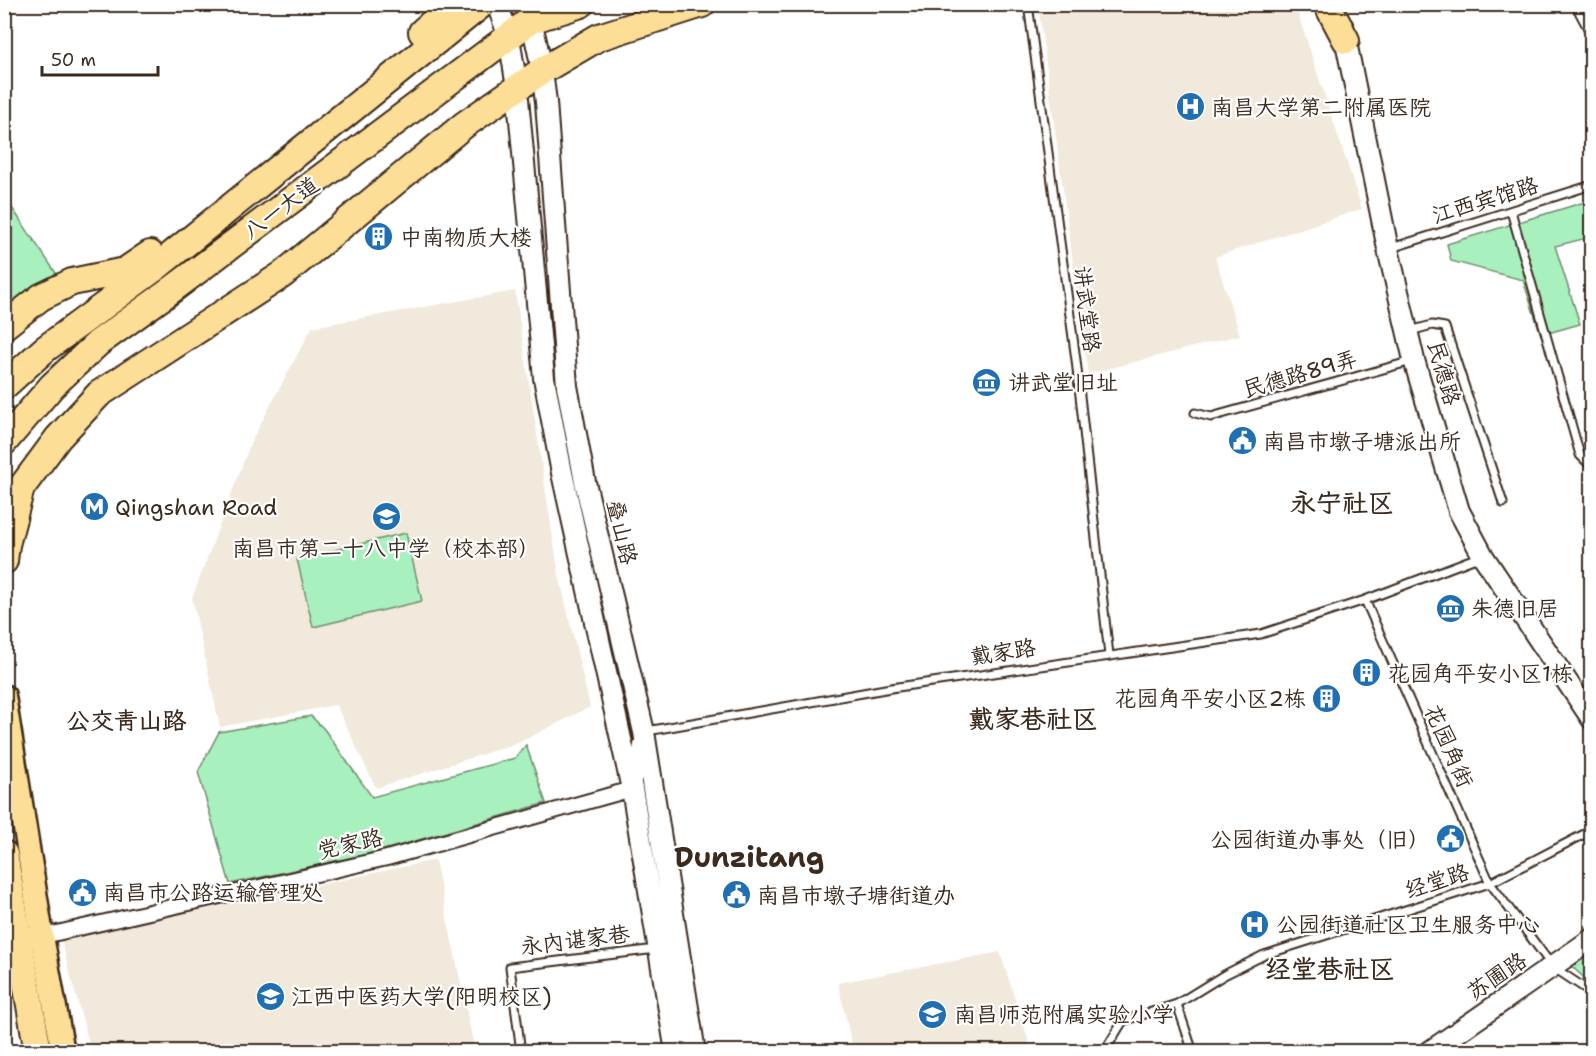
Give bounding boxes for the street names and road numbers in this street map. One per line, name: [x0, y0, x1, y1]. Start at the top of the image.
street label: 八一大道: [237, 170, 325, 246]
street label: 江西宾馆路: [1428, 170, 1542, 230]
street label: 讲武堂路: [1067, 264, 1107, 354]
street label: 民德路: [1421, 337, 1467, 409]
street label: 民德路89弄: [1239, 344, 1361, 404]
street label: 叠山路: [600, 497, 644, 567]
street label: 戴家路: [968, 633, 1038, 671]
street label: 花园角街: [1418, 700, 1480, 792]
street label: 党家路: [315, 822, 385, 866]
street label: 经堂路: [1401, 857, 1473, 905]
street label: 永内谌家巷: [519, 919, 631, 961]
street label: 苏圃路: [1462, 946, 1532, 1006]

